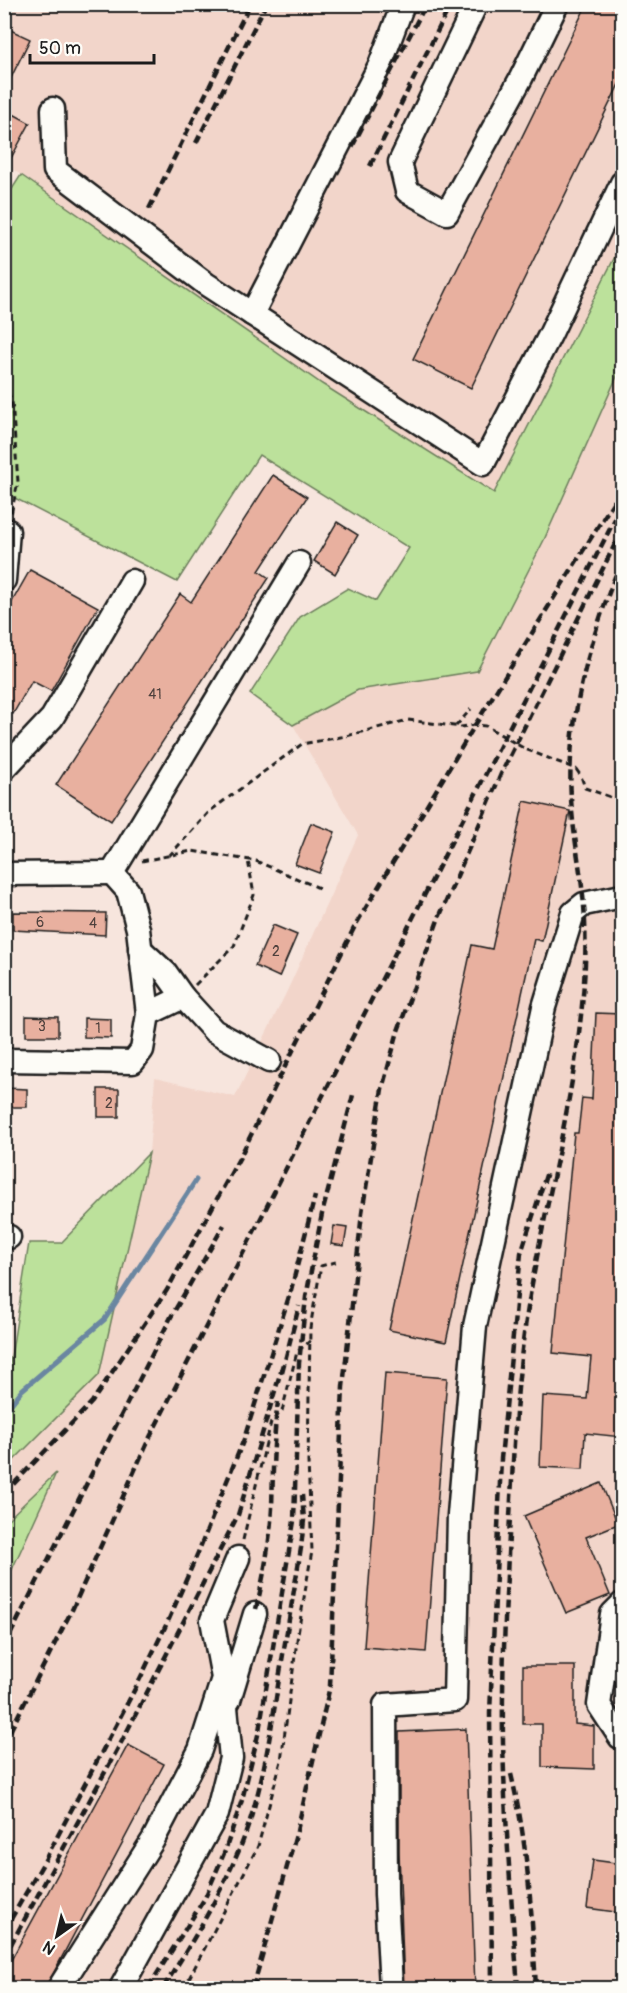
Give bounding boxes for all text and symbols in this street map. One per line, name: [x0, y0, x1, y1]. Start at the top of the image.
scale bar: [30, 27, 154, 65]
text: 50 m: [39, 37, 81, 60]
house number: 41: [148, 686, 162, 703]
house number: 6: [36, 914, 44, 931]
house number: 4: [89, 915, 97, 932]
house number: 2: [272, 943, 280, 960]
house number: 3: [38, 1018, 46, 1035]
house number: 1: [95, 1020, 101, 1037]
house number: 2: [105, 1095, 113, 1112]
north arrow: [27, 1906, 87, 1966]
text: N: [39, 1936, 59, 1959]

